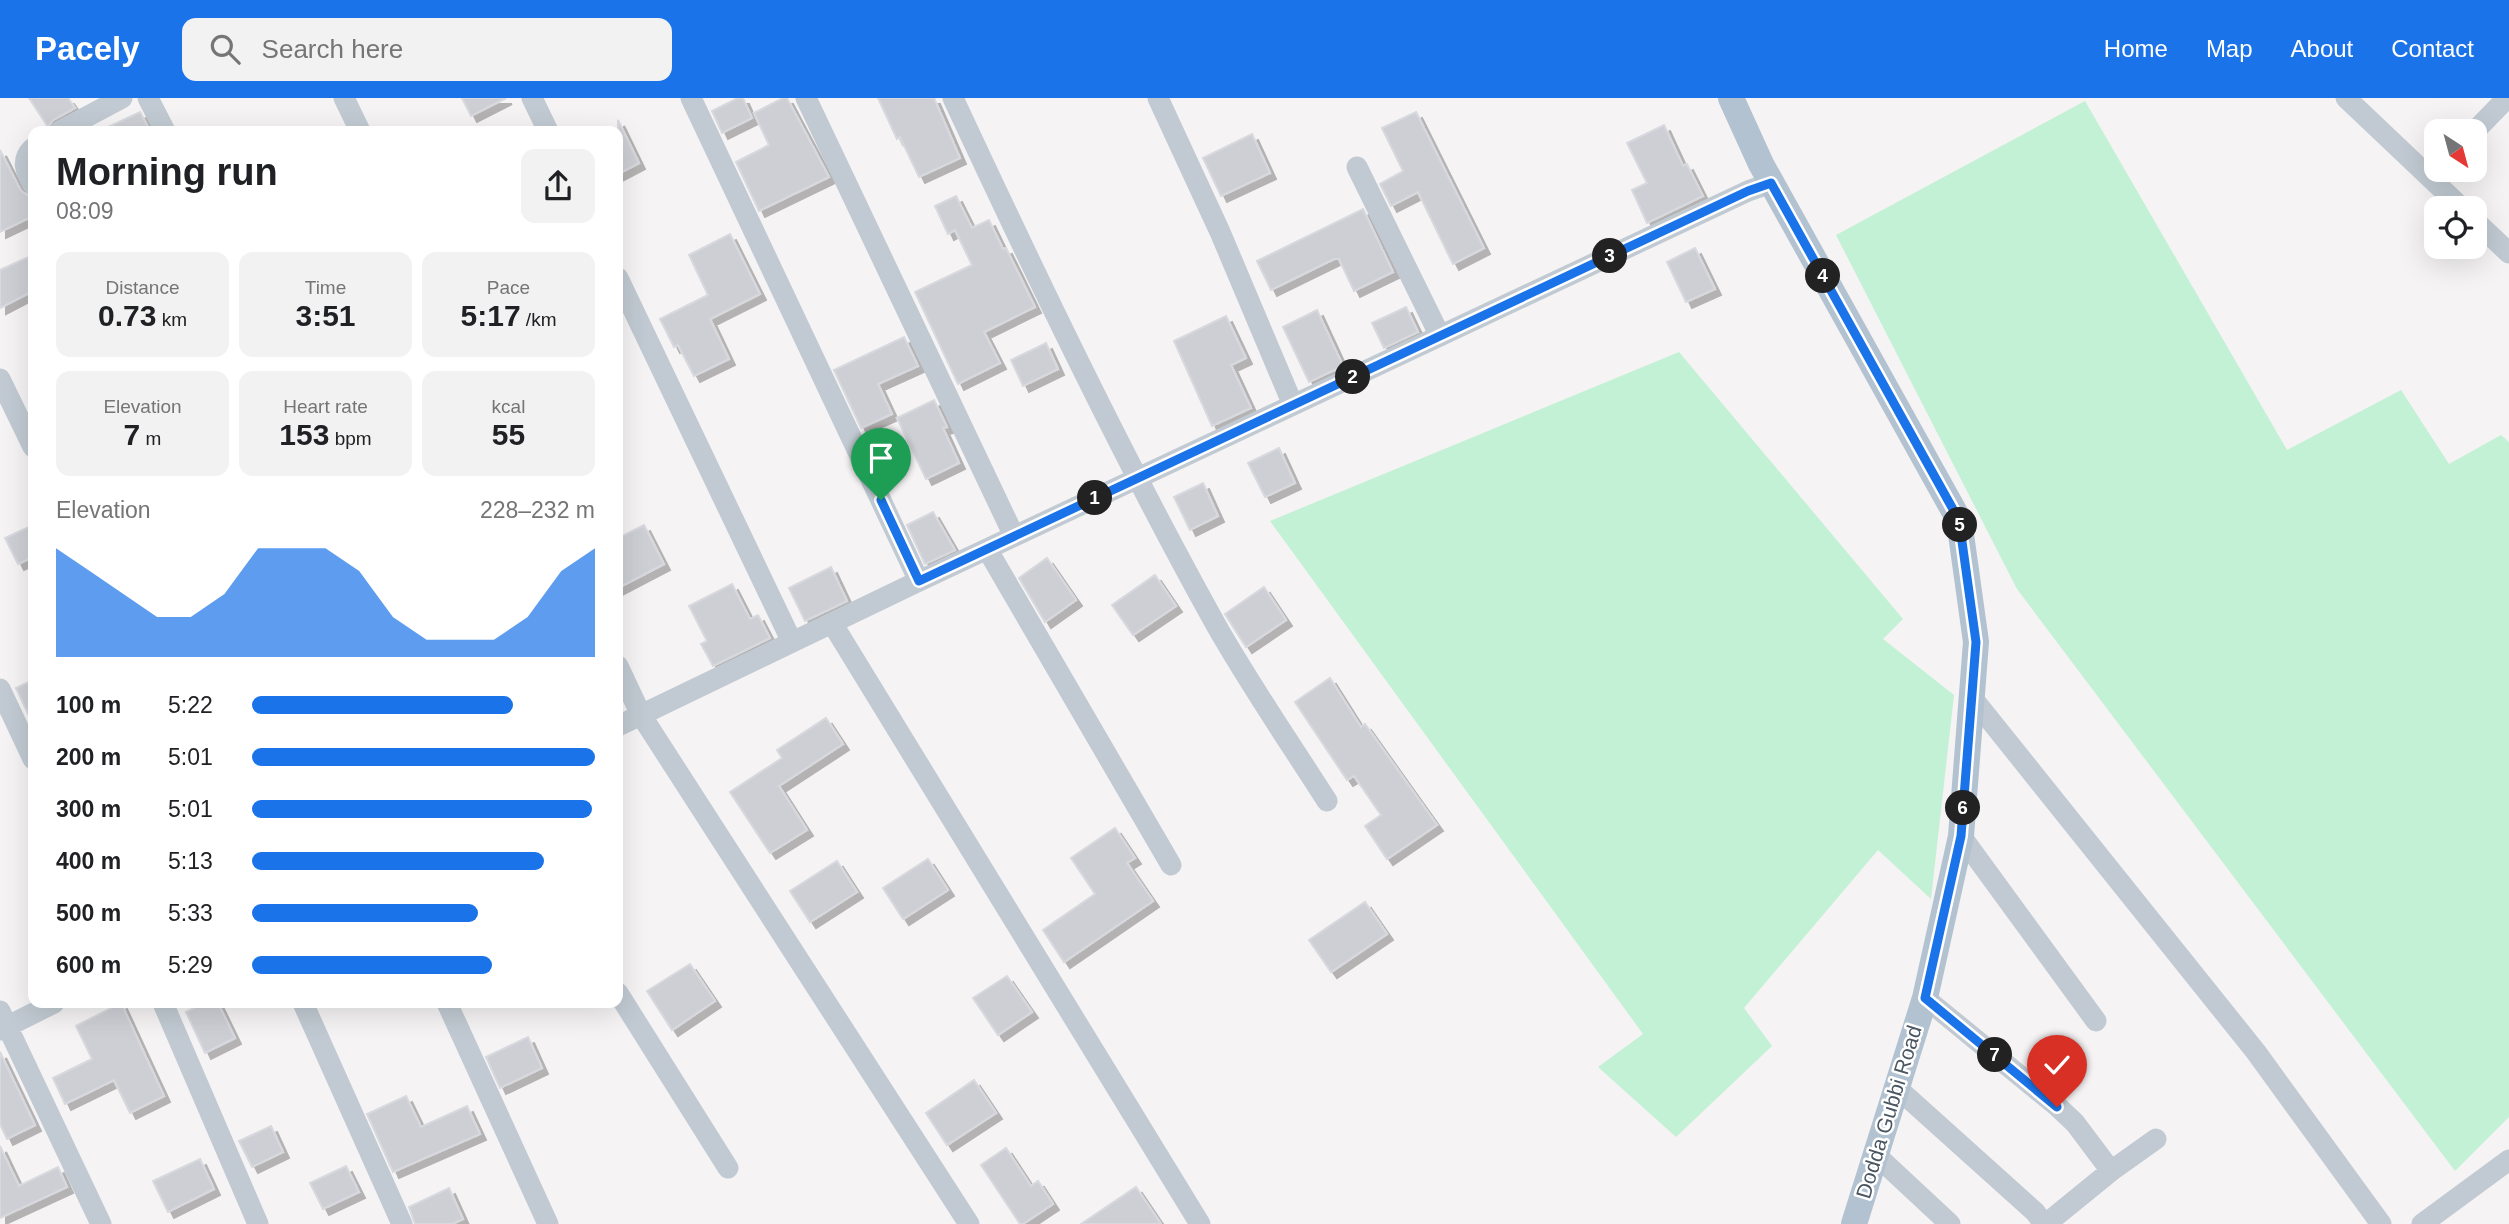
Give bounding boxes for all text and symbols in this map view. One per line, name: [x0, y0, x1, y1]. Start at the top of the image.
search box: [182, 18, 672, 81]
text: Pacely: [35, 30, 140, 67]
icon: search: [206, 30, 244, 68]
text: Search here: [262, 34, 403, 64]
text: Home: [2104, 35, 2168, 62]
text: Map: [2206, 35, 2253, 62]
text: About: [2291, 35, 2353, 62]
text: Contact: [2391, 35, 2474, 62]
north arrow: [2424, 119, 2487, 182]
map controls: [2424, 119, 2487, 259]
button: share: [521, 149, 595, 223]
text: Morning run: [56, 151, 278, 193]
button: locate: [2424, 196, 2487, 259]
text: 08:09: [56, 198, 114, 224]
pin: 3: [1592, 238, 1628, 274]
text: 3: [1604, 245, 1615, 266]
pin: 4: [1806, 258, 1840, 294]
text: 4: [1817, 265, 1828, 286]
text: Distance: [106, 277, 179, 298]
text: Time: [305, 277, 346, 298]
text: Pace: [487, 277, 530, 298]
text: 0.73: [98, 299, 156, 332]
text: 3:51: [295, 299, 356, 332]
text: 5:17: [461, 299, 521, 332]
text: km: [156, 309, 187, 330]
text: /km: [521, 309, 556, 330]
pin: 2: [1336, 360, 1370, 394]
text: 2: [1347, 366, 1358, 387]
text: Elevation: [103, 396, 182, 417]
text: Heart rate: [283, 396, 368, 417]
text: kcal: [492, 396, 525, 417]
text: 7: [124, 418, 140, 451]
text: 153: [279, 418, 329, 451]
text: 55: [492, 418, 525, 451]
text: m: [140, 428, 161, 449]
text: bpm: [329, 428, 372, 449]
pin: [851, 428, 911, 500]
icon: arrive: [862, 439, 900, 477]
pin: 1: [1078, 480, 1112, 516]
text: 1: [1089, 487, 1100, 508]
text: Elevation: [56, 497, 151, 523]
text: 228–232 m: [480, 497, 595, 523]
pin: 5: [1942, 508, 1978, 542]
text: 5: [1954, 514, 1965, 535]
text: 100 m: [56, 692, 121, 718]
text: 5:22: [168, 692, 213, 718]
text: 200 m: [56, 744, 121, 770]
text: 5:01: [168, 744, 213, 770]
pin: 6: [1946, 790, 1980, 826]
text: 300 m: [56, 796, 121, 822]
text: 5:01: [168, 796, 213, 822]
text: 6: [1957, 797, 1968, 818]
text: 400 m: [56, 848, 121, 874]
text: 5:13: [168, 848, 213, 874]
text: 500 m: [56, 900, 121, 926]
text: 5:33: [168, 900, 213, 926]
text: 600 m: [56, 952, 121, 978]
text: 5:29: [168, 952, 213, 978]
street label: Dodda Gubbi Road: [1851, 1023, 1926, 1201]
pin: [2027, 1035, 2087, 1107]
pin: 7: [1978, 1038, 2012, 1072]
text: 7: [1989, 1044, 2000, 1065]
icon: check: [2038, 1046, 2076, 1084]

